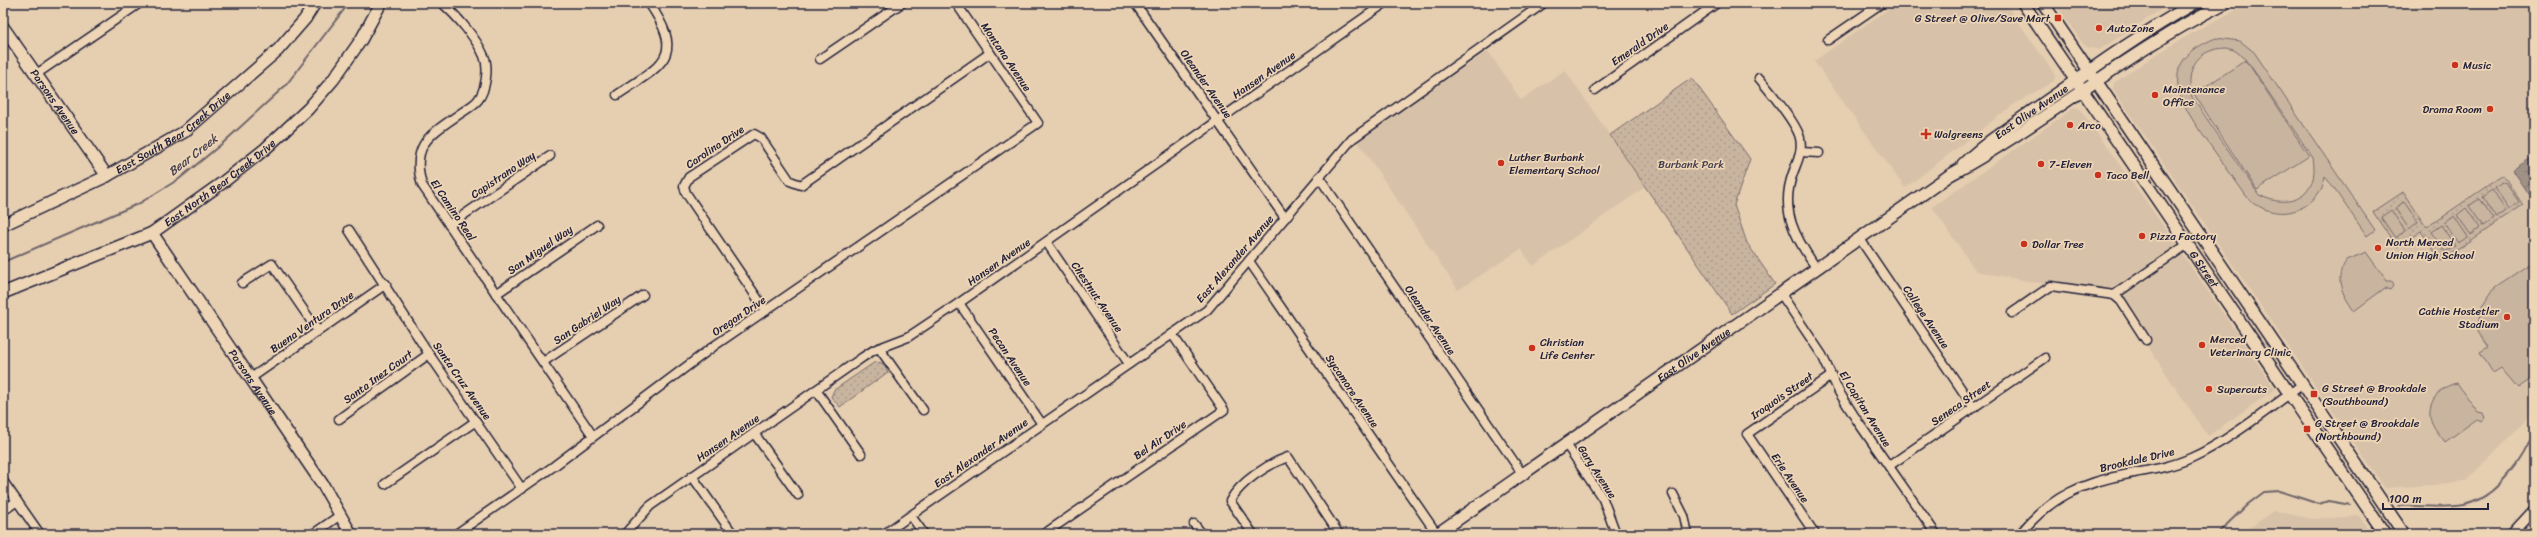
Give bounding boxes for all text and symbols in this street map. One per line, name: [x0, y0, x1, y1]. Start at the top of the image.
place label: G Street @ Olive/Save Mart: [1915, 9, 2051, 28]
marker: G Street @ Olive/Save Mart: [2053, 13, 2063, 23]
street label: Emerald Drive: [1607, 17, 1673, 71]
street label: Montana Avenue: [976, 18, 1037, 96]
place label: AutoZone: [2106, 19, 2154, 38]
marker: AutoZone: [2094, 23, 2104, 33]
street label: Oleander Avenue: [1175, 45, 1237, 123]
street label: Hansen Avenue: [1228, 46, 1300, 104]
place label: Music: [2463, 56, 2492, 75]
marker: Music: [2450, 60, 2460, 70]
street label: Parsons Avenue: [25, 65, 85, 139]
street label: East Olive Avenue: [1990, 79, 2073, 144]
place label: Maintenance Office: [2163, 80, 2225, 112]
street label: East South Bear Creek Drive: [111, 88, 233, 176]
marker: Maintenance Office: [2150, 90, 2160, 100]
place label: Drama Room: [2422, 100, 2482, 119]
marker: Drama Room: [2485, 104, 2495, 114]
place label: Arco: [2077, 116, 2101, 135]
street label: Carolina Drive: [682, 120, 749, 174]
marker: Arco: [2065, 120, 2075, 130]
place label: Walgreens: [1934, 125, 1984, 144]
marker: Walgreens: [1921, 129, 1931, 139]
water label: Bear Creek: [165, 131, 221, 179]
street label: East North Bear Creek Drive: [160, 134, 280, 231]
street label: Capistrano Way: [467, 146, 540, 204]
place label: Luther Burbank Elementary School: [1509, 148, 1601, 180]
park label: Burbank Park: [1658, 155, 1724, 174]
place label: 7-Eleven: [2049, 155, 2092, 174]
marker: Luther Burbank Elementary School: [1496, 158, 1506, 168]
marker: 7-Eleven: [2036, 159, 2046, 169]
place label: Taco Bell: [2106, 166, 2150, 185]
marker: Taco Bell: [2093, 170, 2103, 180]
street label: El Camino Real: [425, 175, 481, 246]
street label: East Alexander Avenue: [1191, 210, 1279, 307]
street label: San Miguel Way: [503, 220, 577, 280]
place label: Pizza Factory: [2150, 227, 2216, 246]
marker: Pizza Factory: [2137, 231, 2147, 241]
street label: Hansen Avenue: [963, 233, 1035, 291]
place label: North Merced Union High School: [2386, 233, 2475, 265]
place label: Dollar Tree: [2032, 235, 2084, 254]
marker: Dollar Tree: [2019, 239, 2029, 249]
marker: North Merced Union High School: [2373, 243, 2383, 253]
street label: G Street: [2185, 246, 2224, 292]
street label: Chestnut Avenue: [1066, 258, 1128, 337]
street label: Oleander Avenue: [1399, 281, 1461, 359]
street label: College Avenue: [1898, 281, 1955, 353]
street label: Buena Ventura Drive: [266, 286, 358, 358]
street label: San Gabriel Way: [549, 290, 625, 350]
street label: Oregon Drive: [708, 291, 770, 341]
place label: Cathie Hostetler Stadium: [2419, 302, 2500, 334]
marker: Cathie Hostetler Stadium: [2502, 312, 2512, 322]
street label: East Olive Avenue: [1653, 322, 1735, 387]
street label: Pecan Avenue: [983, 324, 1037, 390]
place label: Merced Veterinary Clinic: [2210, 330, 2292, 362]
place label: Christian Life Center: [1540, 333, 1596, 365]
street label: Santa Cruz Avenue: [428, 338, 497, 425]
marker: Merced Veterinary Clinic: [2197, 340, 2207, 350]
marker: Christian Life Center: [1527, 343, 1537, 353]
street label: Parsons Avenue: [224, 345, 283, 419]
street label: Santa Inez Court: [339, 345, 417, 409]
street label: Sycamore Avenue: [1320, 350, 1384, 432]
street label: Iroquois Street: [1746, 367, 1818, 425]
street label: El Capitan Avenue: [1834, 367, 1897, 452]
street label: Seneca Street: [1927, 375, 1995, 431]
place label: G Street @ Brookdale (Southbound): [2322, 379, 2427, 411]
place label: Supercuts: [2217, 380, 2268, 399]
marker: Supercuts: [2204, 384, 2214, 394]
marker: G Street @ Brookdale (Southbound): [2309, 389, 2319, 399]
street label: Hansen Avenue: [692, 409, 764, 467]
street label: East Alexander Avenue: [930, 413, 1032, 493]
place label: G Street @ Brookdale (Northbound): [2315, 414, 2420, 446]
street label: Bel Air Drive: [1129, 415, 1191, 465]
marker: G Street @ Brookdale (Northbound): [2302, 424, 2312, 434]
street label: Gary Avenue: [1572, 441, 1622, 503]
street label: Brookdale Drive: [2098, 442, 2177, 478]
street label: Erie Avenue: [1766, 449, 1814, 507]
scale bar: [2383, 485, 2488, 511]
text: 100 m: [2389, 488, 2422, 510]

